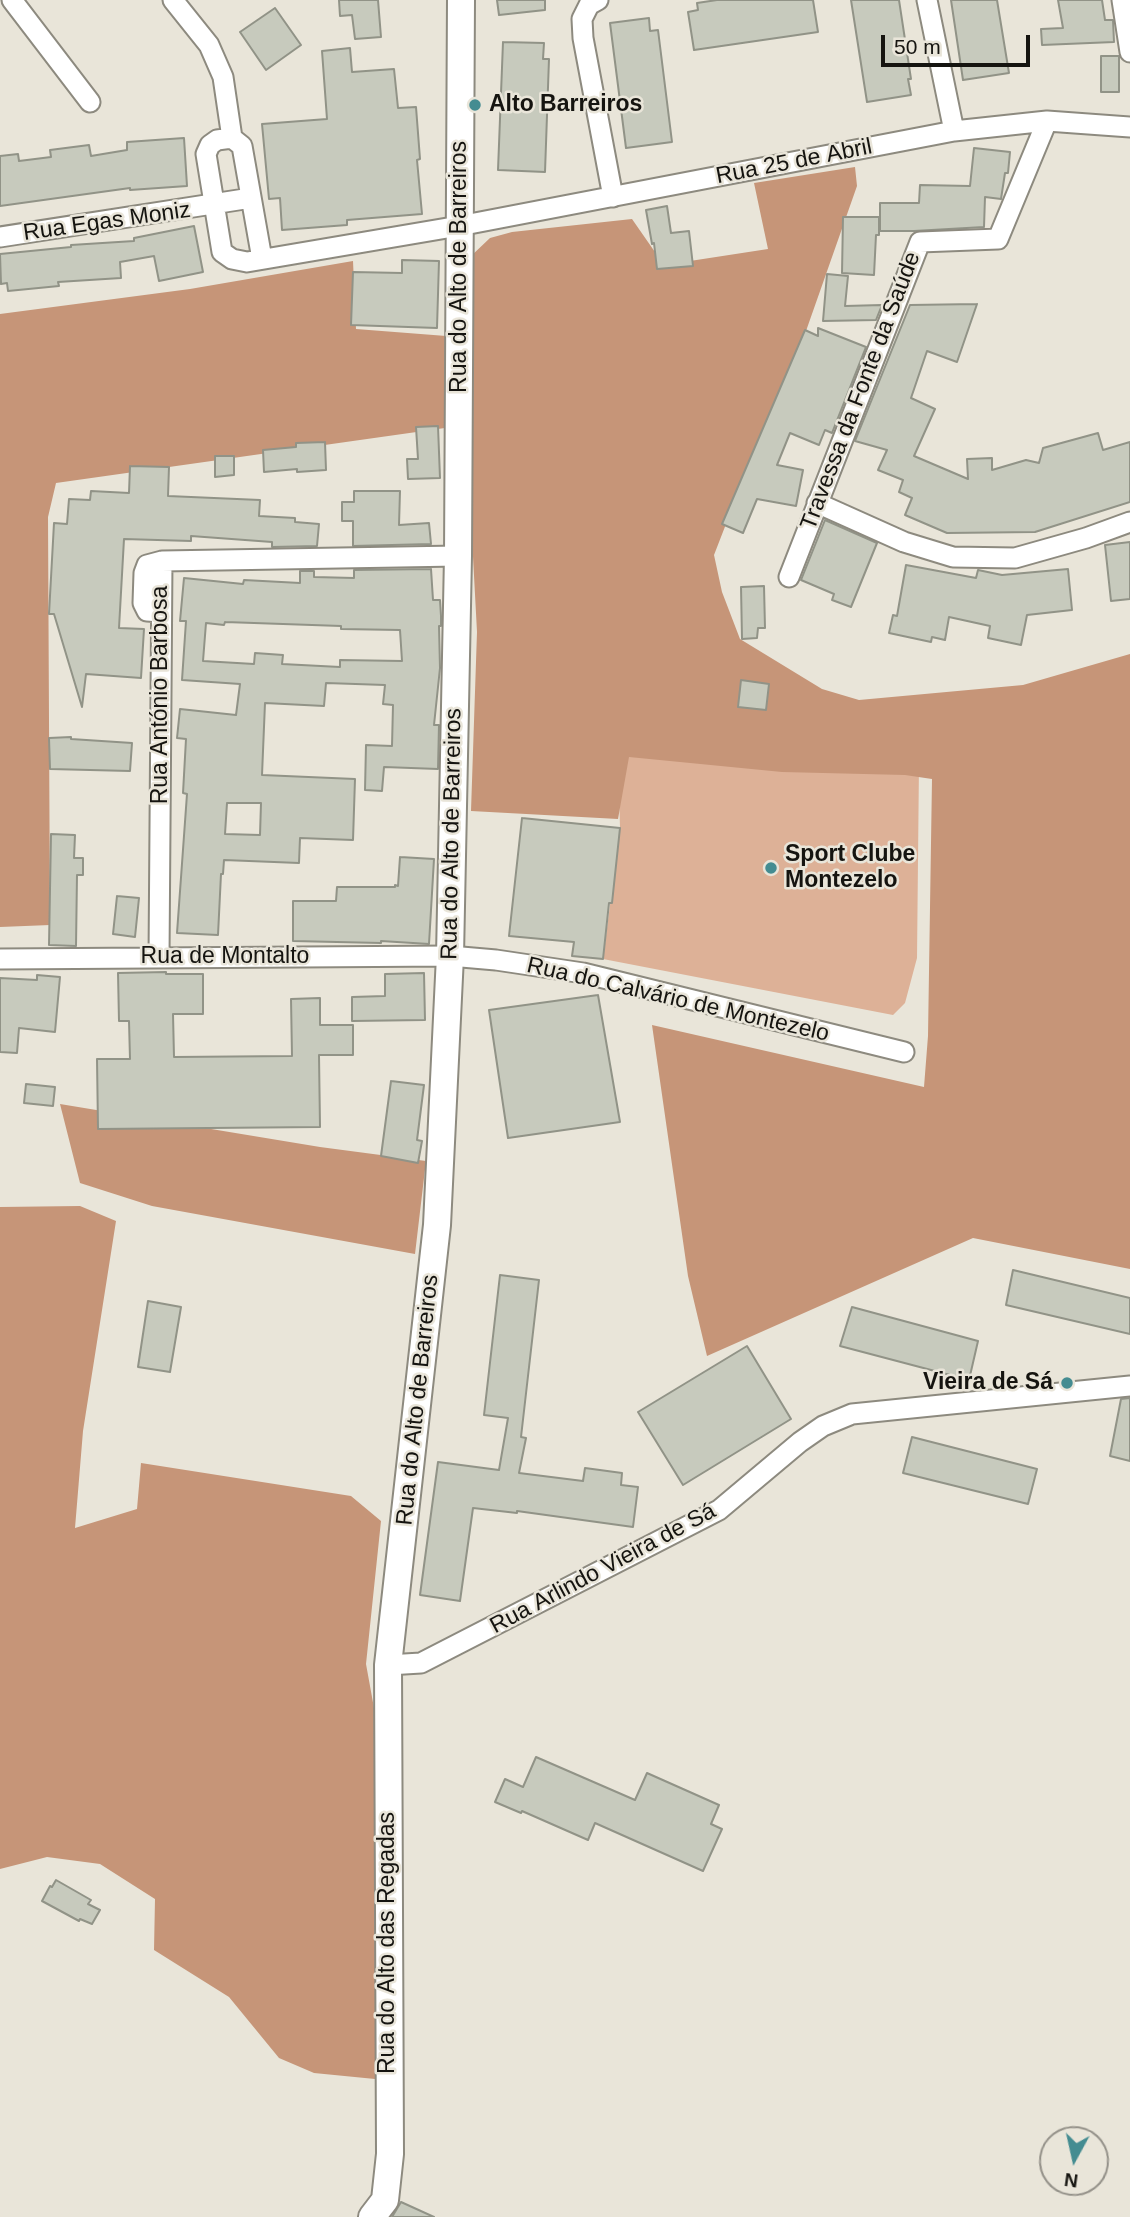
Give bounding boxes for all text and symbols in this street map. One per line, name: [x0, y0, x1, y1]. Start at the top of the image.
scale bar: [885, 21, 1034, 65]
text: 50 m: [894, 35, 941, 58]
place label: Alto Barreiros: [489, 91, 642, 119]
marker: Alto Barreiros: [467, 97, 483, 113]
street label: Rua 25 de Abril: [714, 133, 874, 191]
street label: Rua do Alto de Barreiros: [446, 141, 474, 393]
street label: Rua Egas Moniz: [22, 197, 192, 247]
street label: Travessa da Fonte da Saúde: [795, 248, 927, 534]
street label: Rua António Barbosa: [147, 586, 175, 804]
street label: Rua do Alto de Barreiros: [436, 708, 468, 960]
place label: Sport Clube Montezelo: [785, 841, 915, 895]
marker: Sport Clube Montezelo: [763, 860, 779, 876]
street label: Rua de Montalto: [141, 943, 309, 971]
street label: Rua do Calvário de Montezelo: [524, 952, 832, 1048]
street label: Rua do Alto de Barreiros: [391, 1273, 445, 1527]
place label: Vieira de Sá: [923, 1369, 1053, 1397]
marker: Vieira de Sá: [1059, 1375, 1075, 1391]
street label: Rua Arlindo Vieira de Sá: [486, 1498, 720, 1640]
street label: Rua do Alto das Regadas: [374, 1812, 402, 2074]
north arrow: [1039, 2126, 1109, 2196]
text: N: [1063, 2169, 1080, 2192]

